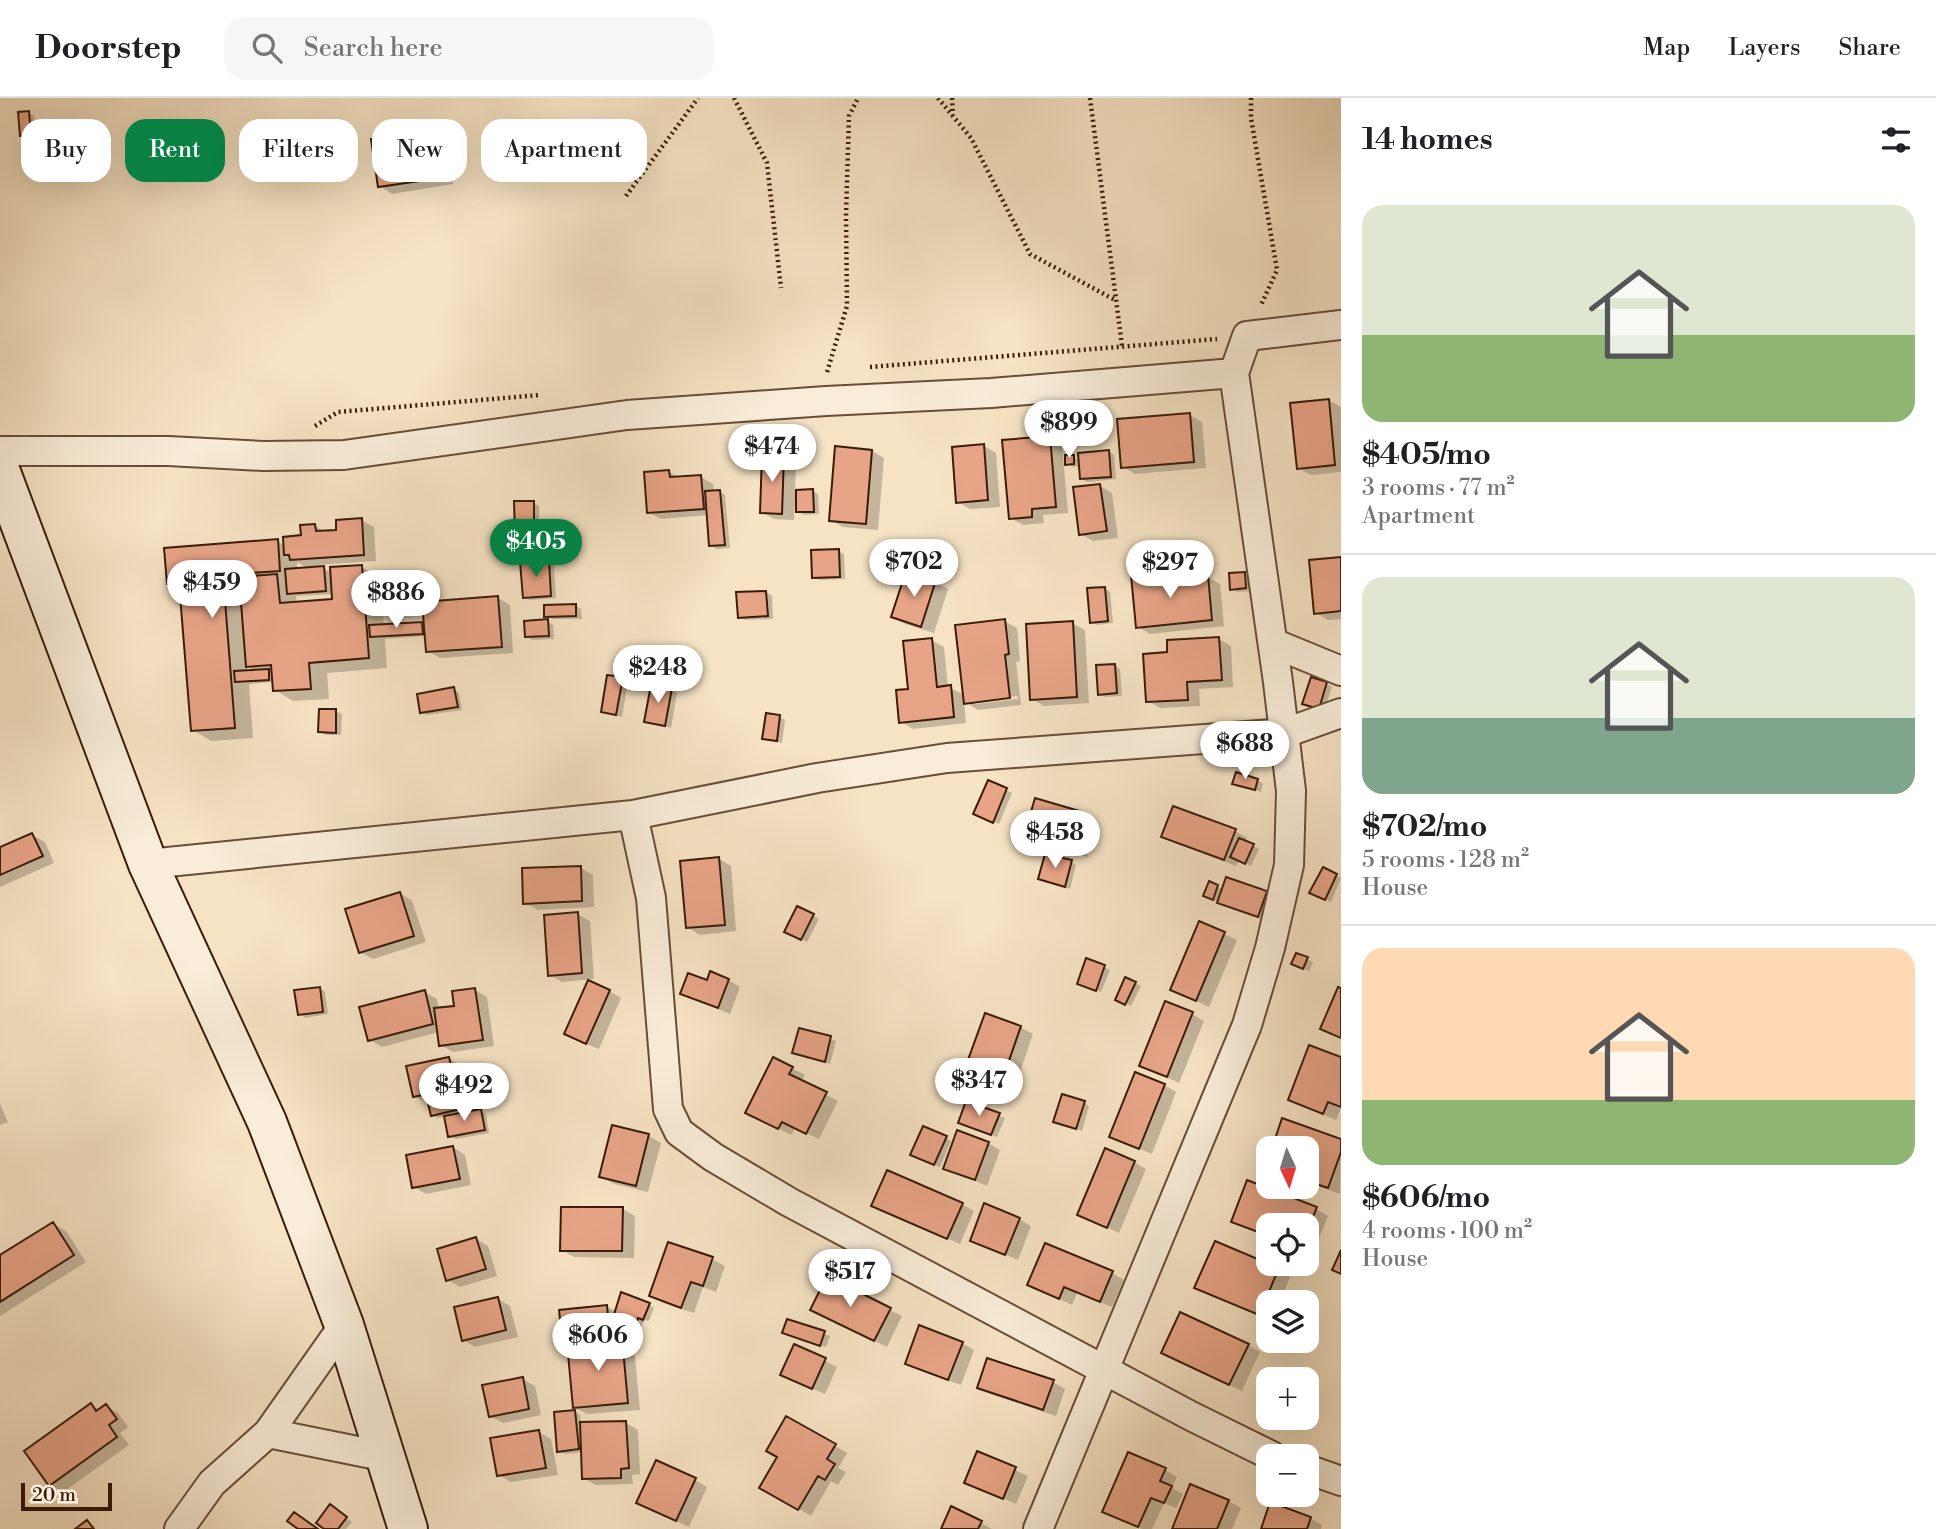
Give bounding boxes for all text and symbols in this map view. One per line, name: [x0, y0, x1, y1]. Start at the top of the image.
search box: [224, 17, 714, 80]
text: Doorstep: [35, 28, 182, 69]
icon: search: [248, 29, 286, 67]
text: Search here: [304, 32, 443, 64]
text: Map: [1643, 33, 1690, 63]
text: Layers: [1728, 33, 1800, 63]
text: Share: [1838, 33, 1901, 63]
chip: Buy: [21, 119, 111, 182]
chip: Rent: [125, 119, 225, 182]
chip: Filters: [239, 119, 358, 182]
chip: New: [372, 119, 467, 182]
chip: Apartment: [481, 119, 647, 182]
text: 14 homes: [1362, 121, 1493, 159]
icon: filters: [1877, 121, 1915, 159]
icon: home: [1576, 251, 1702, 377]
pin: $899: [1028, 400, 1110, 460]
text: $899: [1040, 409, 1098, 437]
pin: $474: [731, 424, 813, 484]
text: $474: [744, 433, 800, 461]
text: $405/mo: [1362, 436, 1491, 474]
text: 3 rooms · 77 m²: [1362, 474, 1515, 502]
text: Apartment: [1362, 502, 1475, 530]
pin: $405: [495, 519, 577, 579]
text: $405: [506, 528, 566, 556]
pin: $702: [873, 540, 955, 599]
pin: $297: [1129, 540, 1211, 600]
text: $702: [885, 548, 943, 576]
text: $297: [1142, 549, 1198, 577]
pin: $459: [171, 560, 253, 620]
text: $459: [183, 569, 241, 597]
pin: $886: [355, 570, 437, 630]
text: $886: [367, 579, 425, 607]
icon: home: [1576, 623, 1702, 749]
pin: $248: [617, 646, 699, 705]
text: $248: [629, 654, 687, 682]
pin: $688: [1204, 722, 1286, 781]
text: $688: [1216, 730, 1274, 758]
text: $702/mo: [1362, 808, 1487, 846]
pin: $458: [1014, 810, 1096, 870]
text: $458: [1026, 819, 1084, 847]
text: 5 rooms · 128 m²: [1362, 846, 1529, 874]
text: House: [1362, 874, 1428, 902]
icon: home: [1576, 994, 1702, 1120]
pin: $347: [938, 1058, 1020, 1118]
pin: $492: [423, 1063, 505, 1123]
text: $347: [951, 1067, 1007, 1095]
text: $492: [435, 1072, 493, 1100]
north arrow: [1256, 1136, 1320, 1199]
map controls: [1256, 1136, 1319, 1507]
text: $606/mo: [1362, 1179, 1490, 1217]
button: locate: [1256, 1213, 1319, 1276]
text: 4 rooms · 100 m²: [1362, 1217, 1532, 1245]
text: House: [1362, 1245, 1428, 1273]
pin: $517: [809, 1250, 891, 1309]
text: $517: [824, 1258, 876, 1286]
button: layers: [1256, 1290, 1319, 1353]
pin: $606: [557, 1314, 639, 1373]
text: $606: [568, 1322, 628, 1350]
button: +: [1256, 1367, 1319, 1430]
button: −: [1256, 1444, 1319, 1507]
scale bar: [21, 1480, 112, 1512]
text: 20 m: [32, 1483, 76, 1507]

